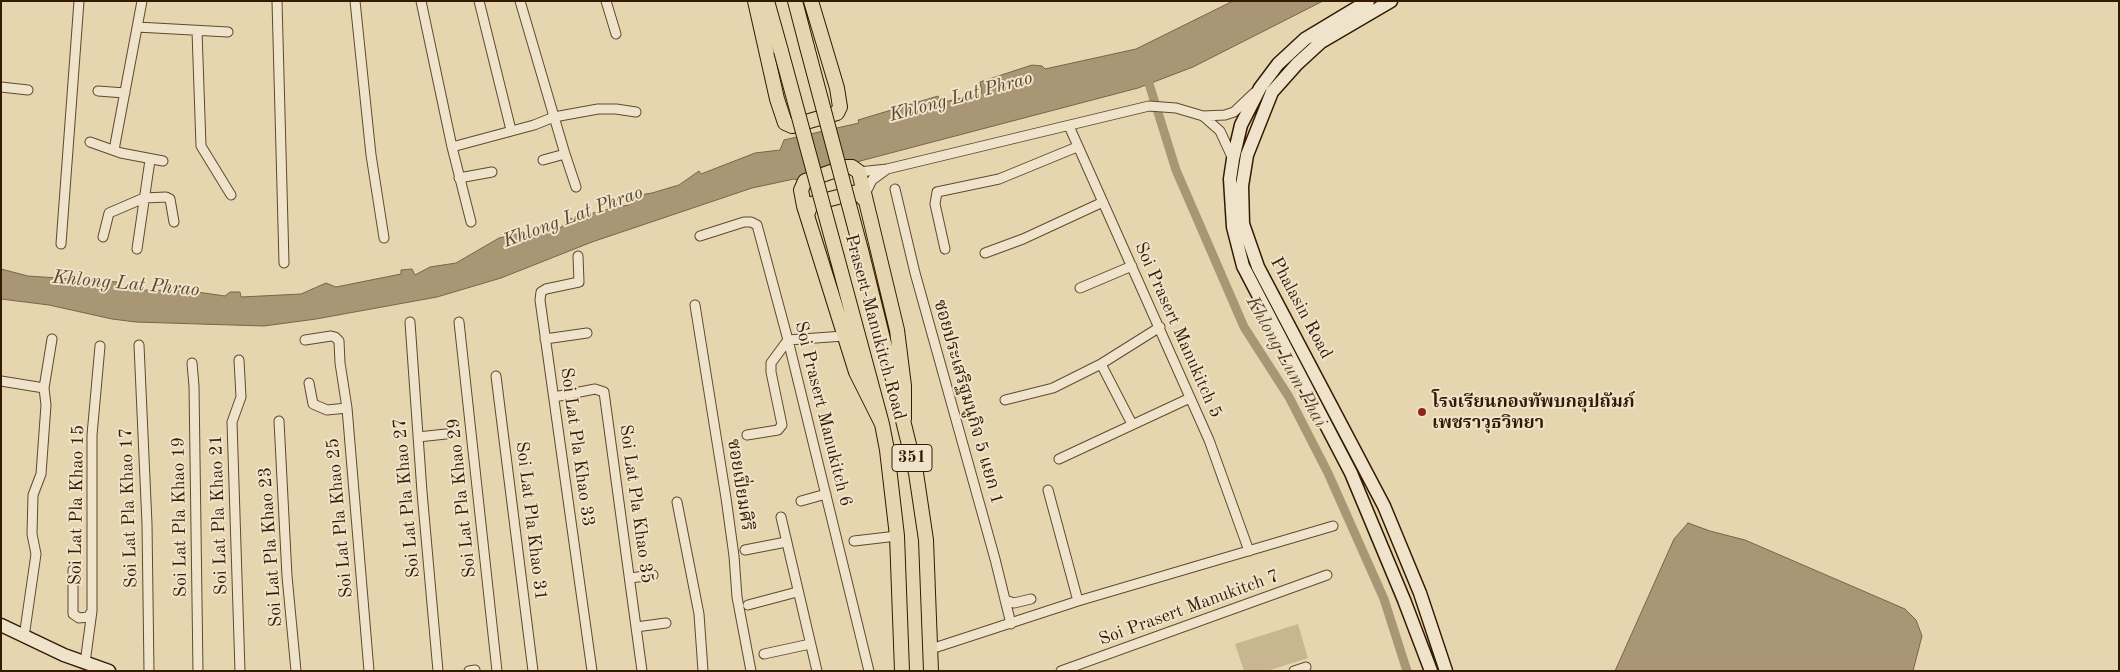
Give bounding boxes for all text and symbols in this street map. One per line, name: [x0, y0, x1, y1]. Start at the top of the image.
water label: Khlong Lat Phrao: [887, 67, 1035, 127]
water label: Khlong Lat Phrao: [500, 181, 646, 253]
street label: Prasert-Manukitch Road: [840, 232, 910, 422]
street label: Soi Prasert Manukitch 5: [1129, 239, 1227, 421]
street label: Phalasin Road: [1265, 253, 1337, 363]
water label: Khlong Lat Phrao: [52, 266, 200, 302]
water label: Khlong Lum Phai: [1240, 292, 1332, 432]
street label: ซอยประเสริฐมนูกิจ 5 แยก 1: [928, 297, 1008, 507]
street label: Soi Prasert Manukitch 6: [790, 319, 856, 509]
street label: Soi Lat Pla Khao 33: [555, 366, 599, 528]
place label: โรงเรียนกองทัพบกอุปถัมภ์ เพชราวุธวิทยา: [1432, 391, 1635, 434]
marker: โรงเรียนกองทัพบกอุปถัมภ์ เพชราวุธวิทยา: [1416, 406, 1428, 418]
street label: Soi Lat Pla Khao 27: [389, 417, 425, 579]
street label: Soi Lat Pla Khao 29: [443, 417, 481, 579]
street label: Soi Lat Pla Khao 35: [614, 423, 658, 585]
street label: Soi Lat Pla Khao 15: [65, 425, 89, 585]
street label: Soi Lat Pla Khao 17: [115, 427, 143, 589]
street label: Soi Lat Pla Khao 21: [205, 434, 233, 596]
street label: Soi Lat Pla Khao 19: [168, 437, 192, 597]
street label: Soi Lat Pla Khao 25: [322, 437, 358, 599]
street label: ซอยเปี่ยมศิริ: [722, 437, 758, 533]
street label: Soi Lat Pla Khao 31: [511, 440, 551, 602]
road number: 351: [892, 444, 932, 472]
street label: Soi Lat Pla Khao 23: [255, 466, 287, 628]
street label: Soi Prasert Manukitch 7: [1096, 565, 1282, 651]

